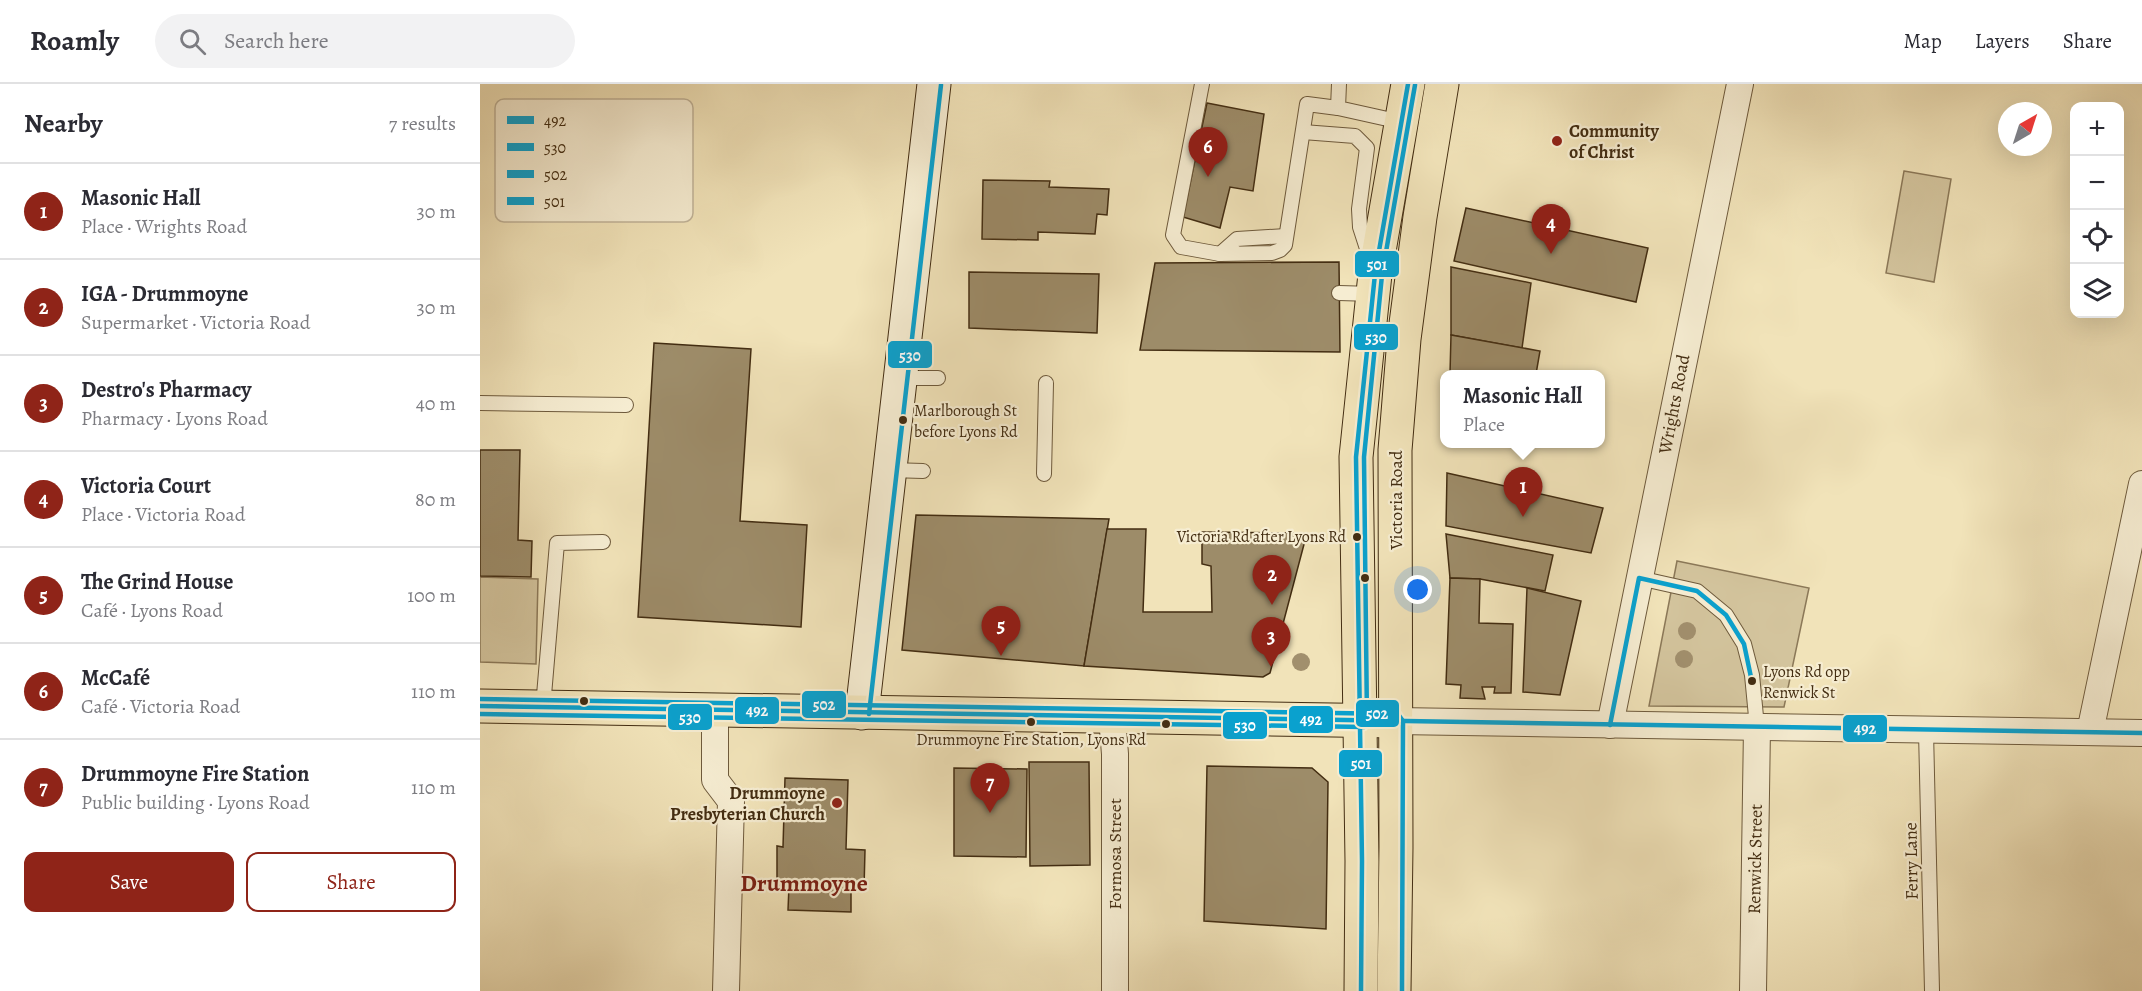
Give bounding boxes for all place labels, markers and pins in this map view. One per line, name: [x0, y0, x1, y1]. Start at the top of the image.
place label: Community of Christ: [1569, 119, 1659, 164]
pin: 6: [1188, 128, 1228, 177]
marker: Community of Christ: [1550, 134, 1564, 148]
pin: 4: [1532, 204, 1570, 254]
place label: Marlborough St before Lyons Rd: [914, 400, 1018, 443]
marker: Marlborough St before Lyons Rd: [897, 414, 909, 426]
pin: 1: [1504, 468, 1542, 517]
place label: Victoria Rd after Lyons Rd: [1176, 526, 1346, 548]
marker: Victoria Rd after Lyons Rd: [1351, 531, 1363, 543]
pin: 2: [1252, 556, 1292, 605]
unlabelled marker: [1359, 572, 1371, 584]
pin: 5: [982, 606, 1020, 656]
pin: 3: [1252, 618, 1290, 667]
place label: Lyons Rd opp Renwick St: [1763, 661, 1850, 704]
marker: Lyons Rd opp Renwick St: [1746, 675, 1758, 687]
unlabelled marker: [578, 695, 590, 707]
marker: Drummoyne Fire Station, Lyons Rd: [1025, 716, 1037, 728]
unlabelled marker: [1160, 718, 1172, 730]
place label: Drummoyne Fire Station, Lyons Rd: [916, 729, 1146, 751]
pin: 7: [970, 764, 1010, 813]
place label: Drummoyne Presbyterian Church: [670, 781, 825, 826]
marker: Drummoyne Presbyterian Church: [830, 796, 844, 810]

